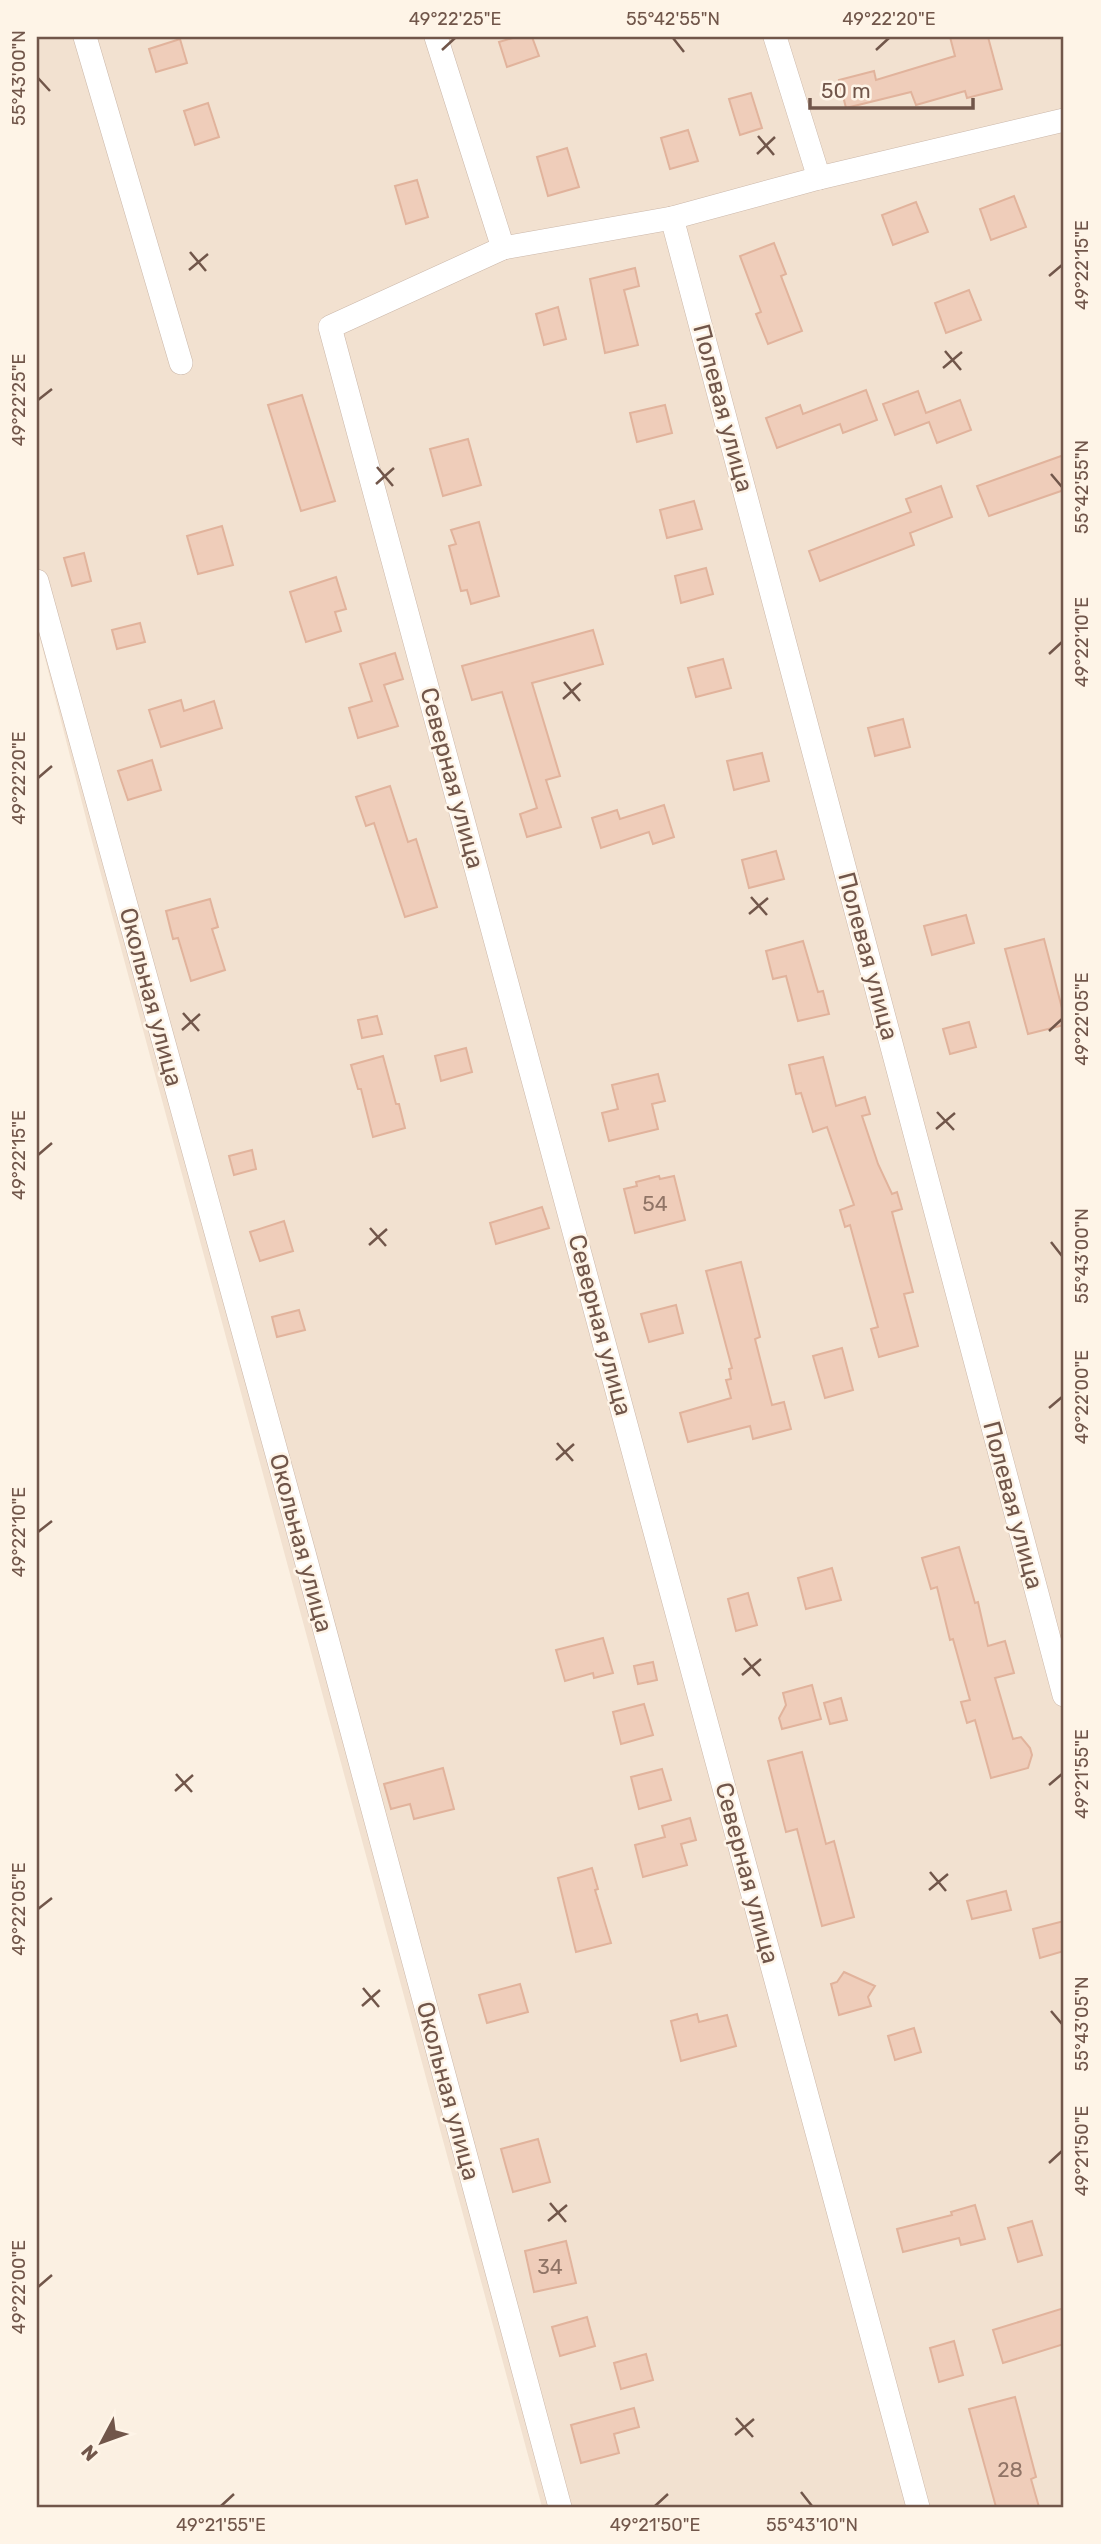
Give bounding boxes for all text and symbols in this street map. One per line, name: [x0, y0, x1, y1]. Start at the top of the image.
text: 49°22'25"E: [409, 8, 501, 30]
text: 55°42'55"N: [626, 8, 720, 30]
text: 49°22'20"E: [842, 8, 936, 30]
text: 55°43'00"N: [8, 30, 30, 126]
scale bar: [810, 66, 973, 110]
text: 50 m: [821, 78, 871, 103]
text: 49°22'15"E: [1071, 220, 1093, 310]
street label: Полевая улица: [687, 321, 759, 495]
text: 49°22'25"E: [8, 354, 30, 446]
text: 55°42'55"N: [1071, 440, 1093, 534]
text: 49°22'10"E: [1071, 597, 1093, 687]
street label: Северная улица: [414, 684, 490, 872]
text: 49°22'20"E: [8, 731, 30, 825]
street label: Полевая улица: [832, 869, 904, 1043]
street label: Окольная улица: [114, 905, 188, 1089]
text: 49°22'05"E: [1071, 972, 1093, 1066]
text: 49°22'15"E: [8, 1110, 30, 1200]
house number: 54: [642, 1191, 668, 1216]
text: 55°43'00"N: [1071, 1208, 1093, 1304]
street label: Северная улица: [562, 1231, 638, 1419]
text: 49°22'00"E: [1071, 1350, 1093, 1444]
street label: Полевая улица: [977, 1418, 1049, 1592]
street label: Окольная улица: [264, 1451, 338, 1635]
text: 49°22'10"E: [8, 1487, 30, 1577]
text: 49°21'55"E: [1071, 1729, 1093, 1819]
street label: Северная улица: [709, 1779, 785, 1967]
text: 49°22'05"E: [8, 1862, 30, 1956]
text: 55°43'05"N: [1071, 1977, 1093, 2071]
street label: Окольная улица: [411, 1999, 485, 2183]
text: 49°21'50"E: [1071, 2106, 1093, 2196]
text: 49°22'00"E: [8, 2240, 30, 2334]
house number: 34: [537, 2254, 563, 2279]
north arrow: [66, 2408, 136, 2478]
text: N: [76, 2440, 103, 2466]
house number: 28: [997, 2457, 1023, 2482]
text: 49°21'55"E: [176, 2514, 266, 2536]
text: 49°21'50"E: [610, 2514, 700, 2536]
text: 55°43'10"N: [766, 2514, 858, 2536]

